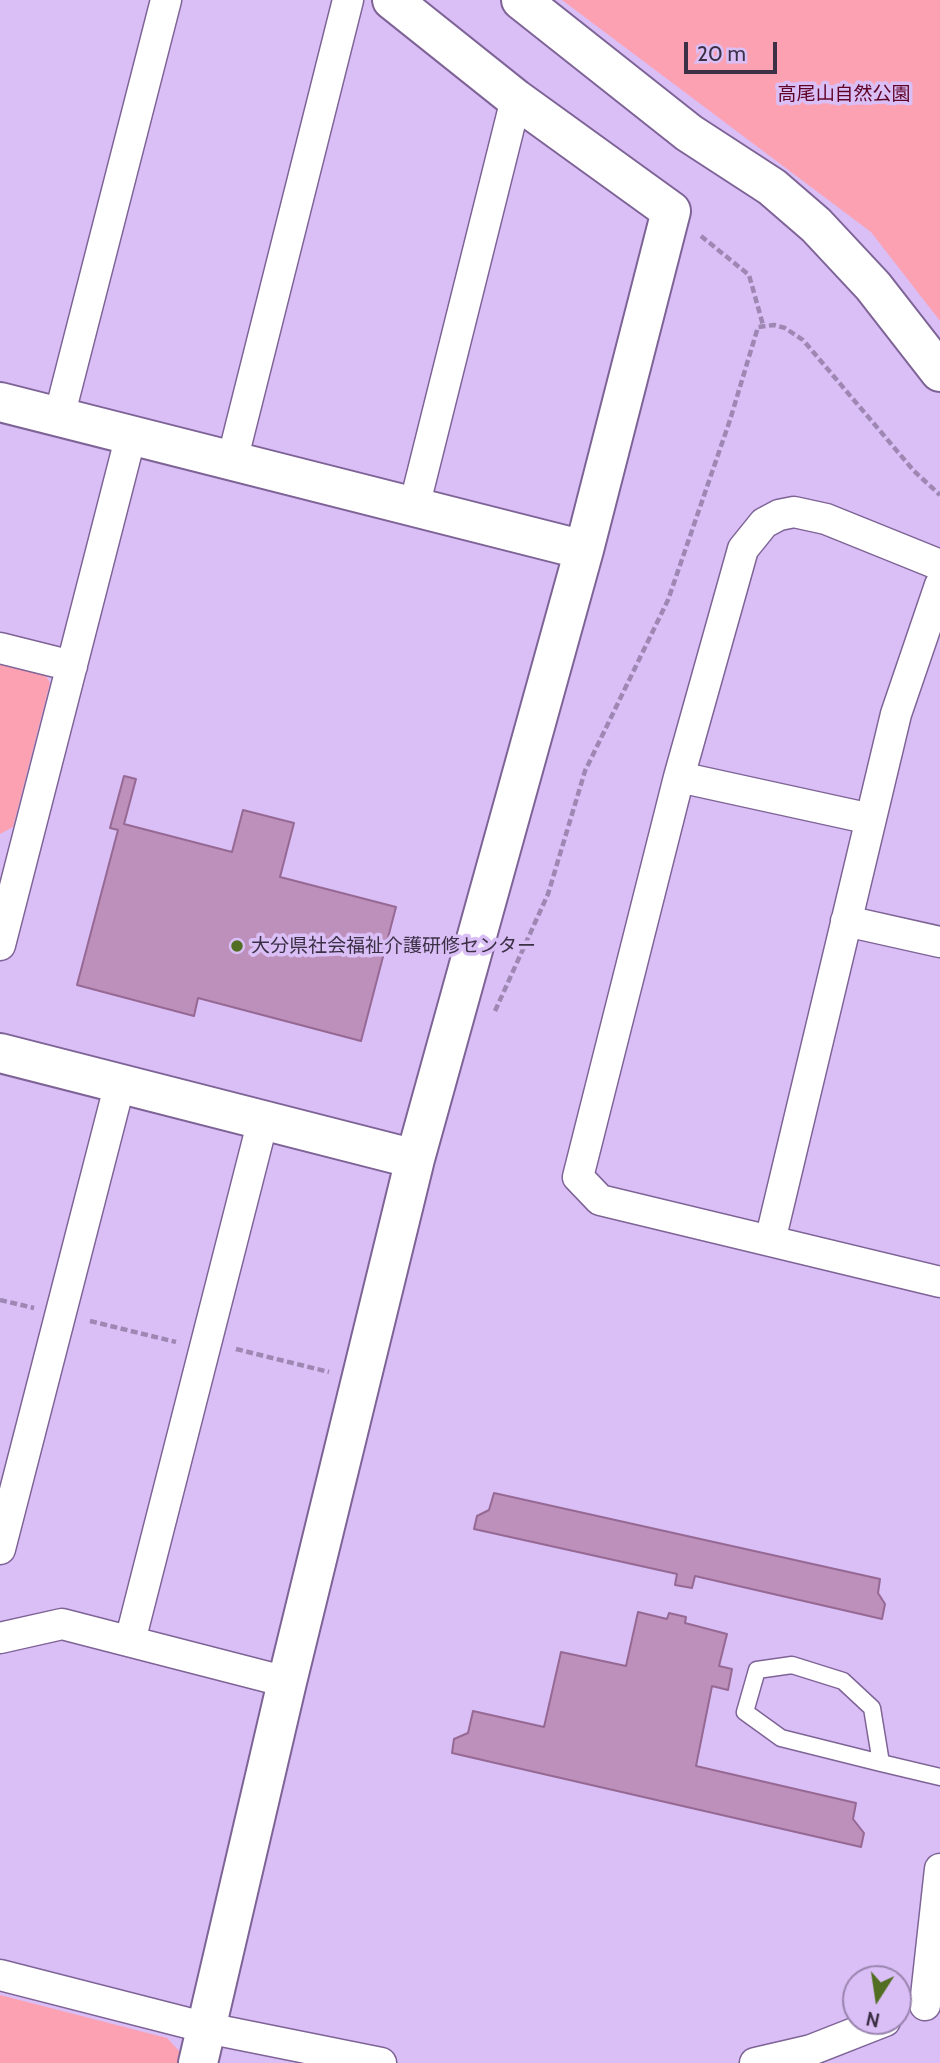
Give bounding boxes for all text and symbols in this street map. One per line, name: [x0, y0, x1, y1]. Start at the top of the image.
scale bar: [688, 28, 781, 72]
text: 20 m: [697, 41, 746, 66]
park label: 高尾山自然公園: [778, 83, 910, 105]
place label: 大分県社会福祉介護研修センター: [251, 935, 536, 957]
marker: 大分県社会福祉介護研修センター: [229, 938, 245, 954]
north arrow: [842, 1965, 912, 2035]
text: N: [864, 2006, 882, 2032]

